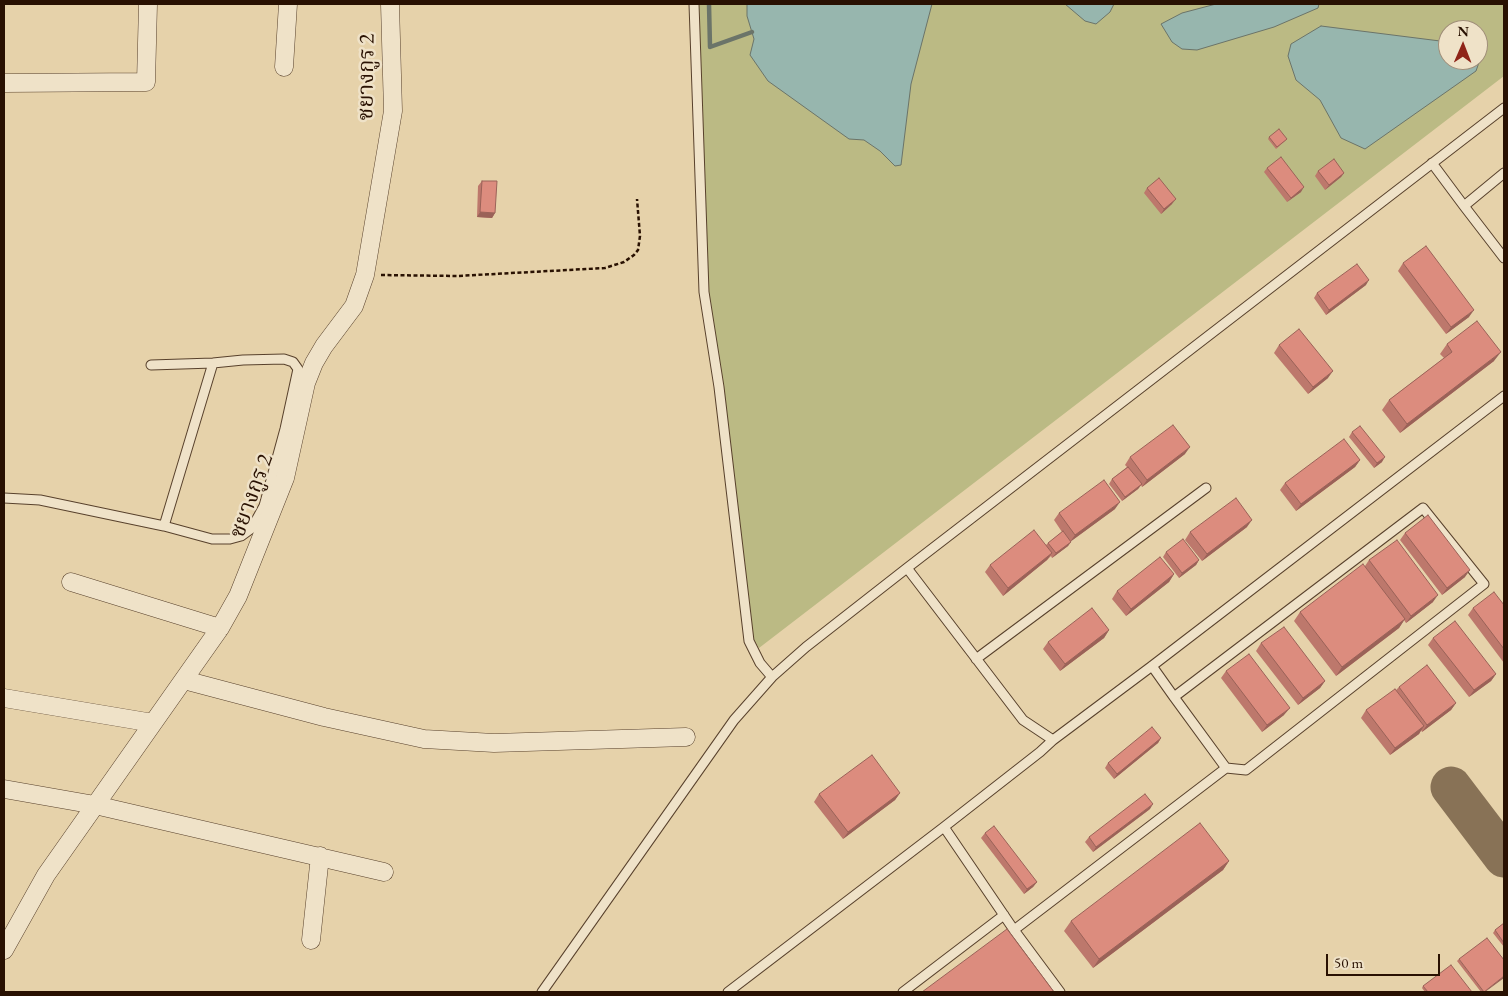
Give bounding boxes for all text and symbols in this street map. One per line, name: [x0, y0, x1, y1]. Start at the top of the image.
north arrow: [1438, 20, 1488, 70]
text: N: [1457, 22, 1469, 40]
street label: ชยางกูร 2: [353, 33, 381, 121]
street label: ชยางกูร 2: [225, 451, 279, 541]
scale bar: [1328, 944, 1442, 976]
text: 50 m: [1334, 953, 1363, 972]

